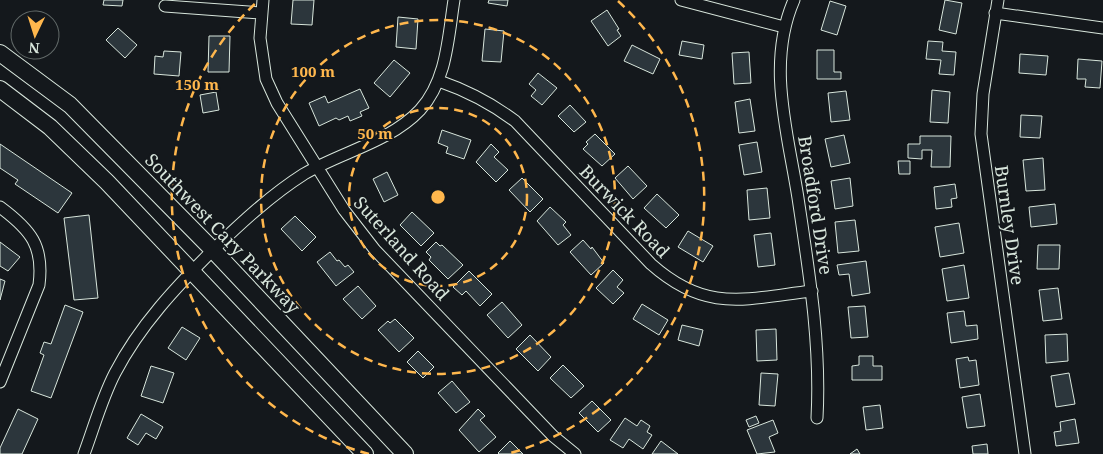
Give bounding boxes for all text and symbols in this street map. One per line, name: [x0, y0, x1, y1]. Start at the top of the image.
north arrow: [10, 10, 60, 60]
text: N: [28, 39, 40, 58]
text: 100 m: [291, 61, 335, 81]
text: 150 m: [175, 74, 219, 94]
text: 50 m: [357, 123, 393, 143]
street label: Broadford Drive: [793, 134, 839, 276]
street label: Southwest Cary Parkway: [140, 148, 306, 319]
street label: Burwick Road: [575, 159, 675, 263]
street label: Burnley Drive: [990, 164, 1030, 286]
centre of rings: [429, 188, 447, 206]
street label: Suterland Road: [349, 191, 455, 305]

